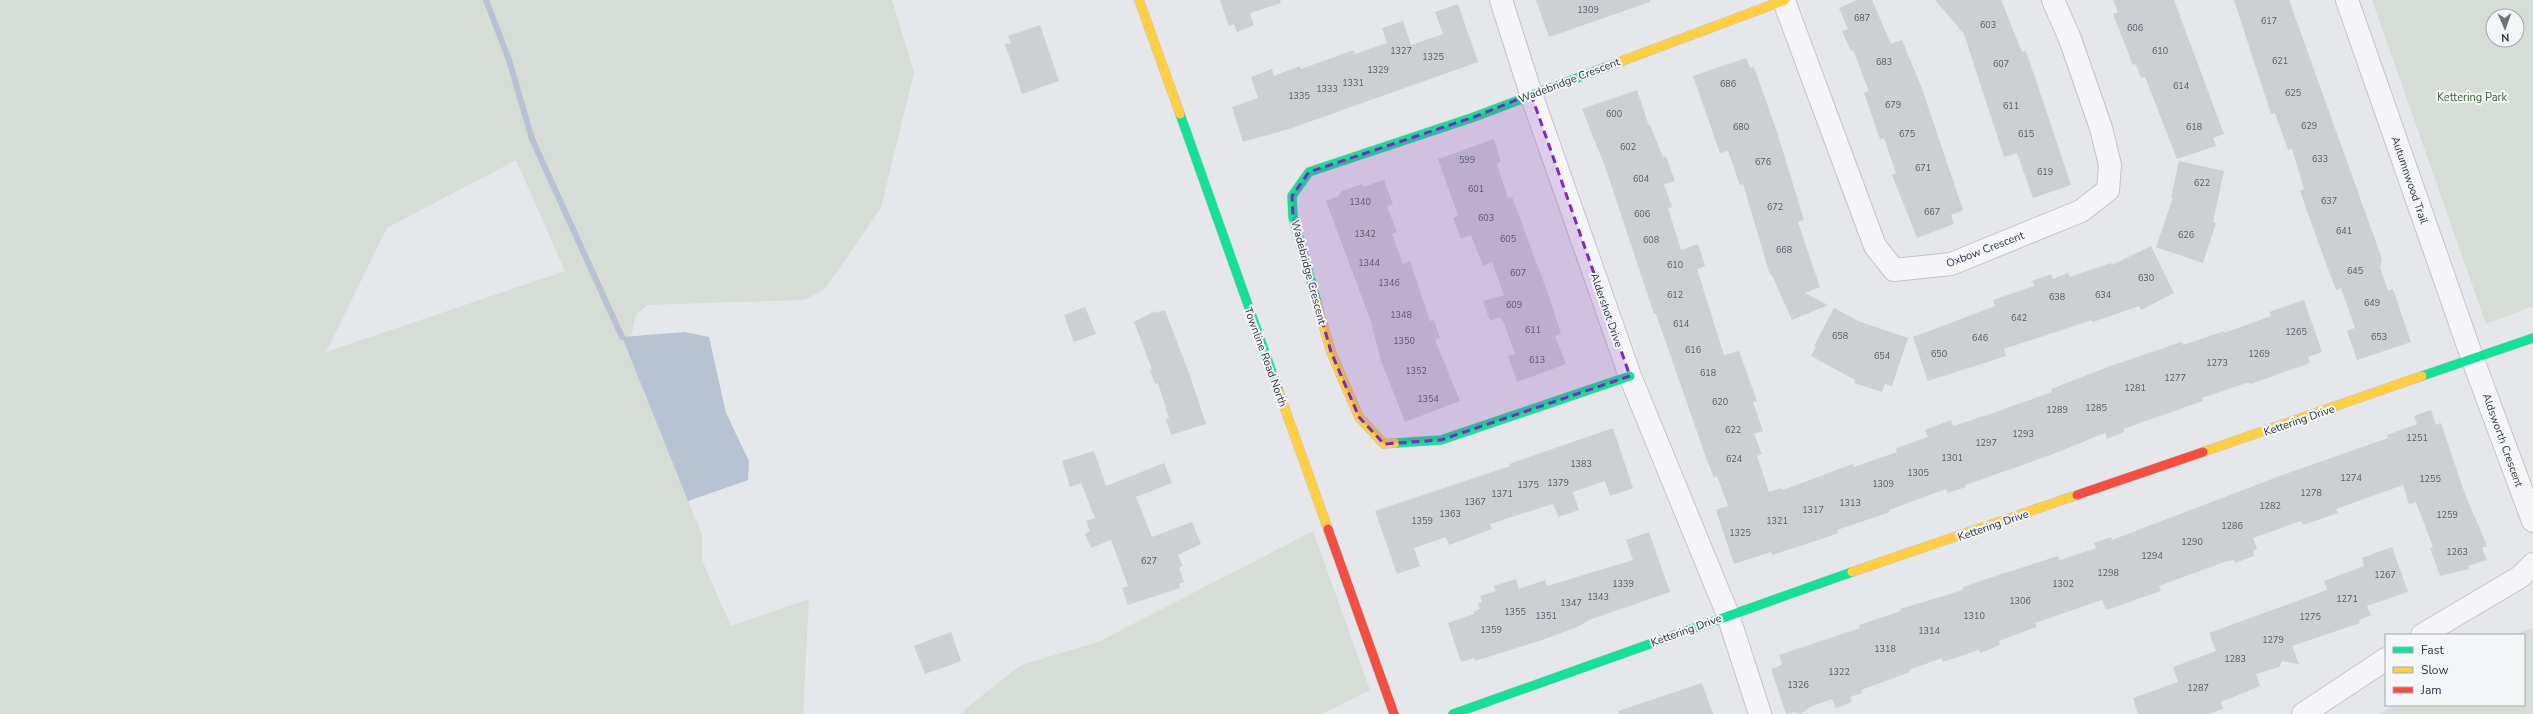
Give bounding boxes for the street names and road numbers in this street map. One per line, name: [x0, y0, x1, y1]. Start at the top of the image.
street label: Wadebridge Crescent: [1516, 54, 1622, 107]
street label: Autumnwood Trail: [2387, 134, 2432, 227]
street label: Wadebridge Crescent: [1287, 218, 1330, 326]
street label: Oxbow Crescent: [1944, 228, 2026, 271]
street label: Aldershot Drive: [1587, 271, 1626, 349]
street label: Townline Road North: [1241, 305, 1291, 409]
street label: Aldsworth Crescent: [2479, 391, 2526, 489]
street label: Kettering Drive: [2262, 401, 2337, 440]
street label: Kettering Drive: [1956, 506, 2031, 545]
street label: Kettering Drive: [1649, 611, 1724, 650]

